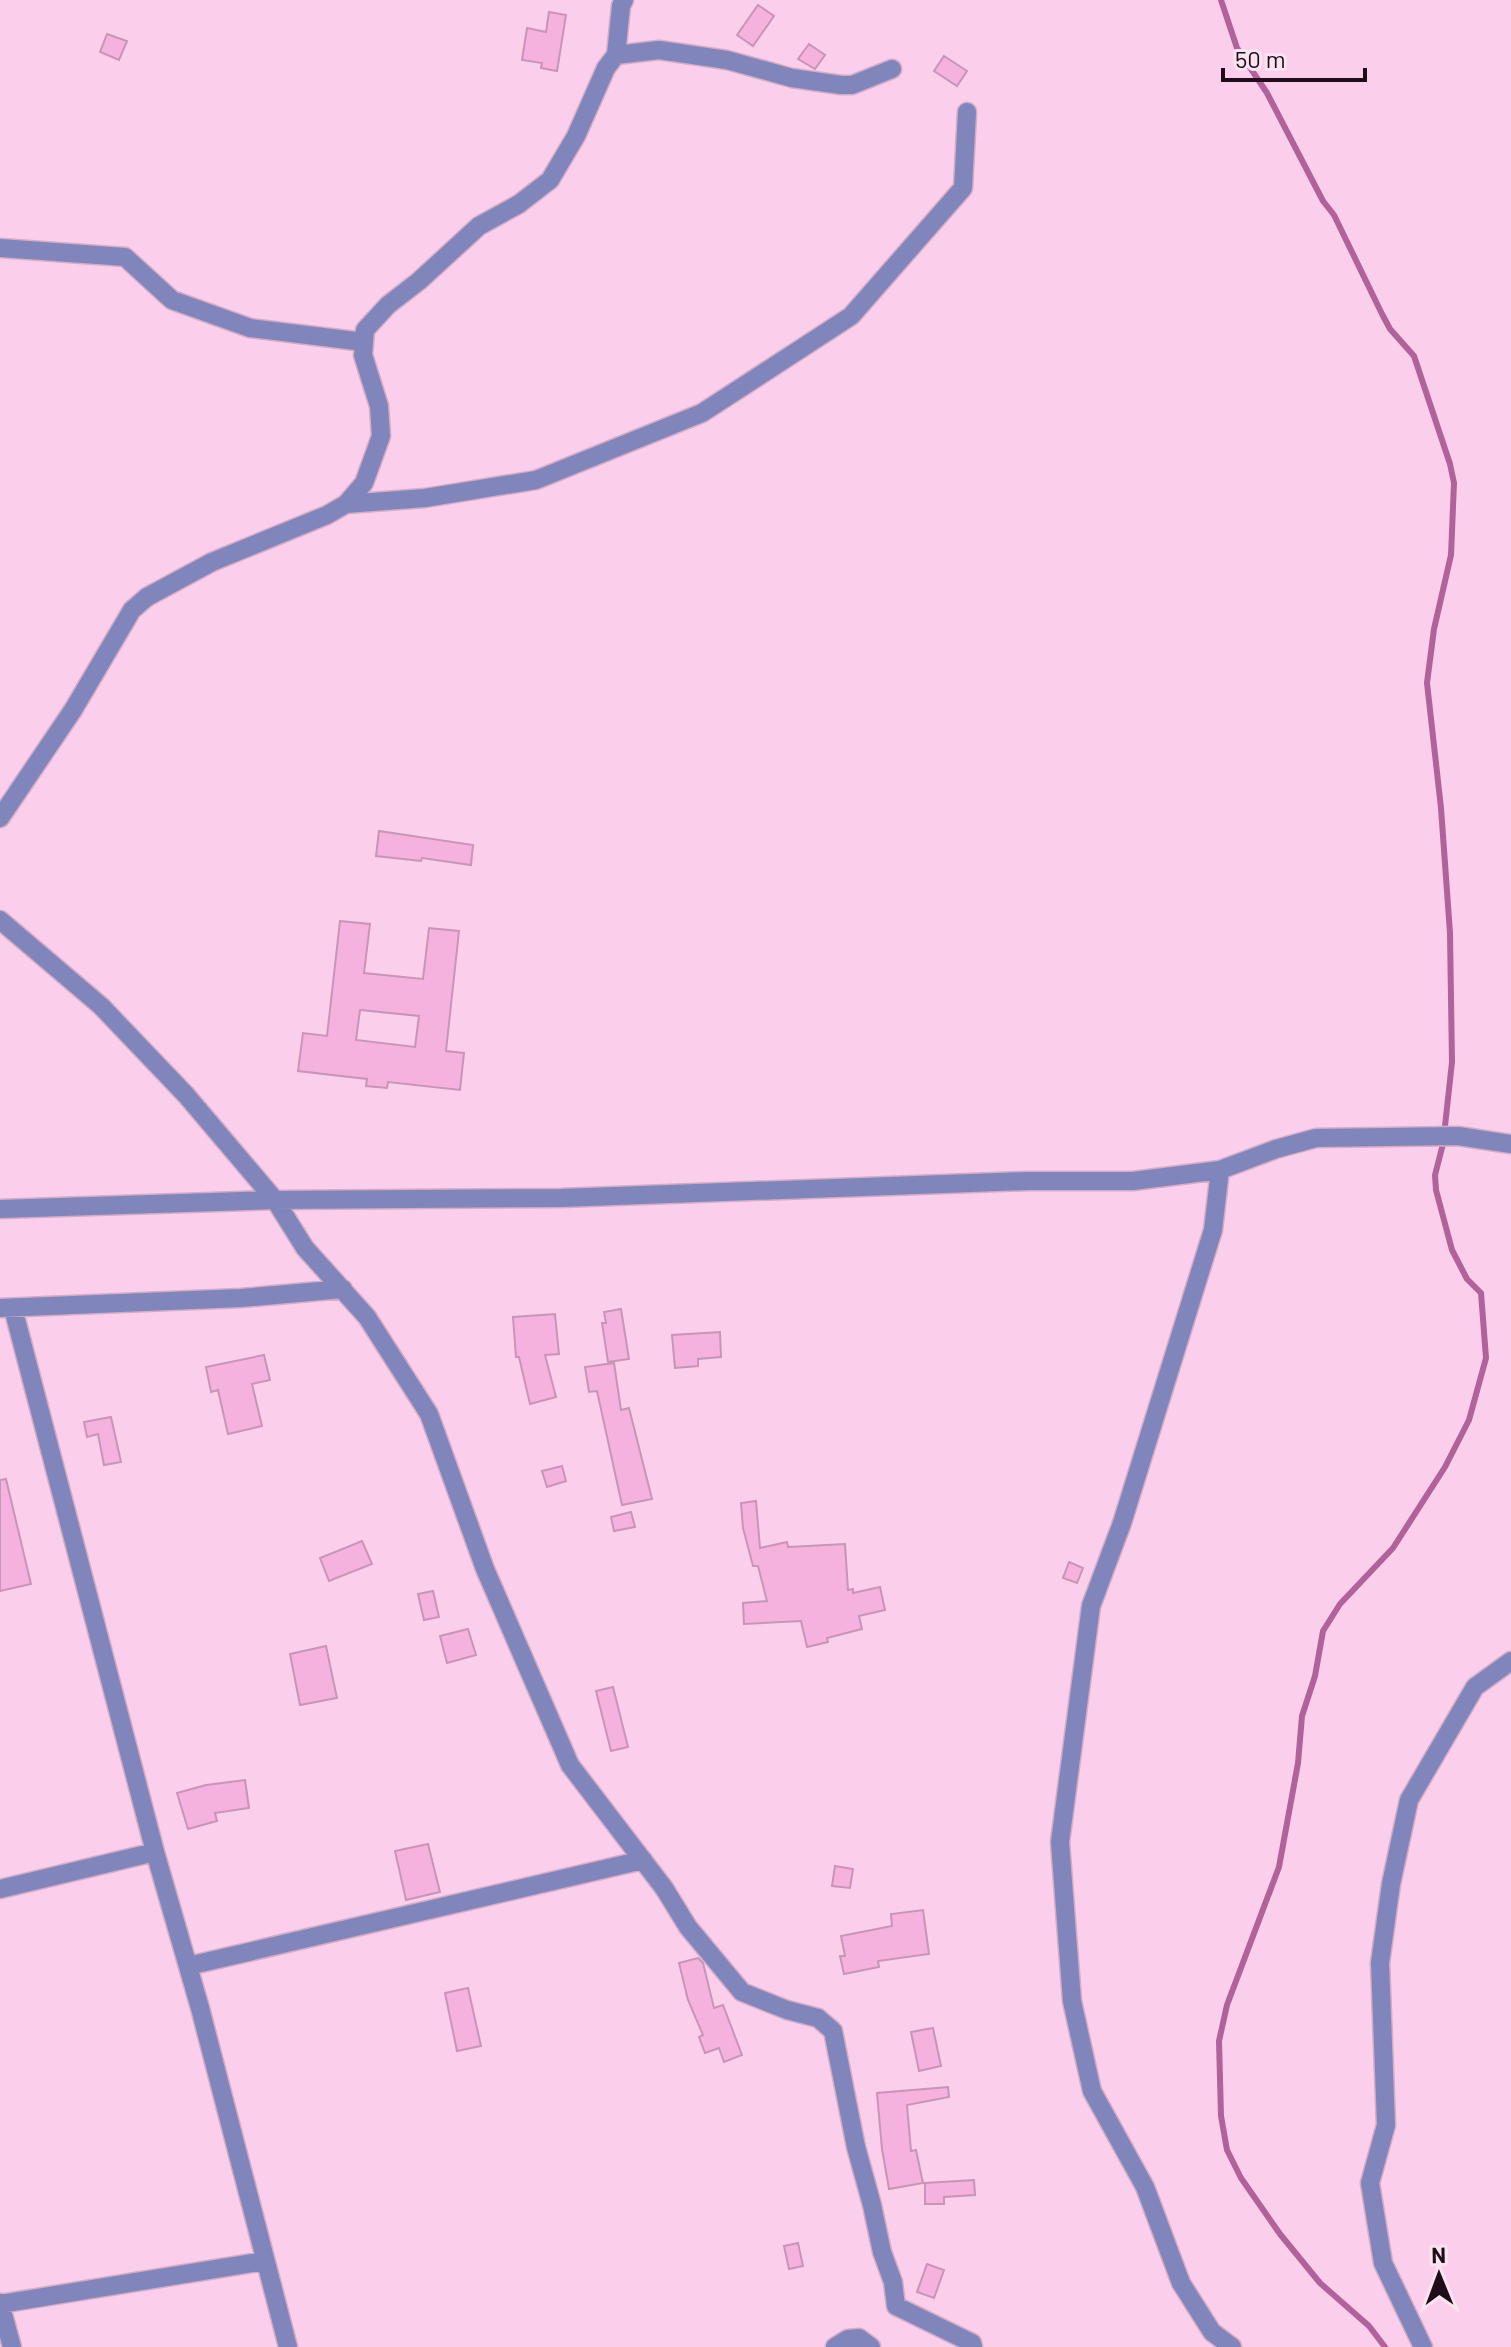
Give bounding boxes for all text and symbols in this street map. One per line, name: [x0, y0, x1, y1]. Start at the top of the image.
scale bar: [1223, 32, 1365, 82]
text: 50 m: [1235, 44, 1286, 73]
north arrow: [1399, 2235, 1479, 2315]
text: N: [1431, 2241, 1446, 2267]

